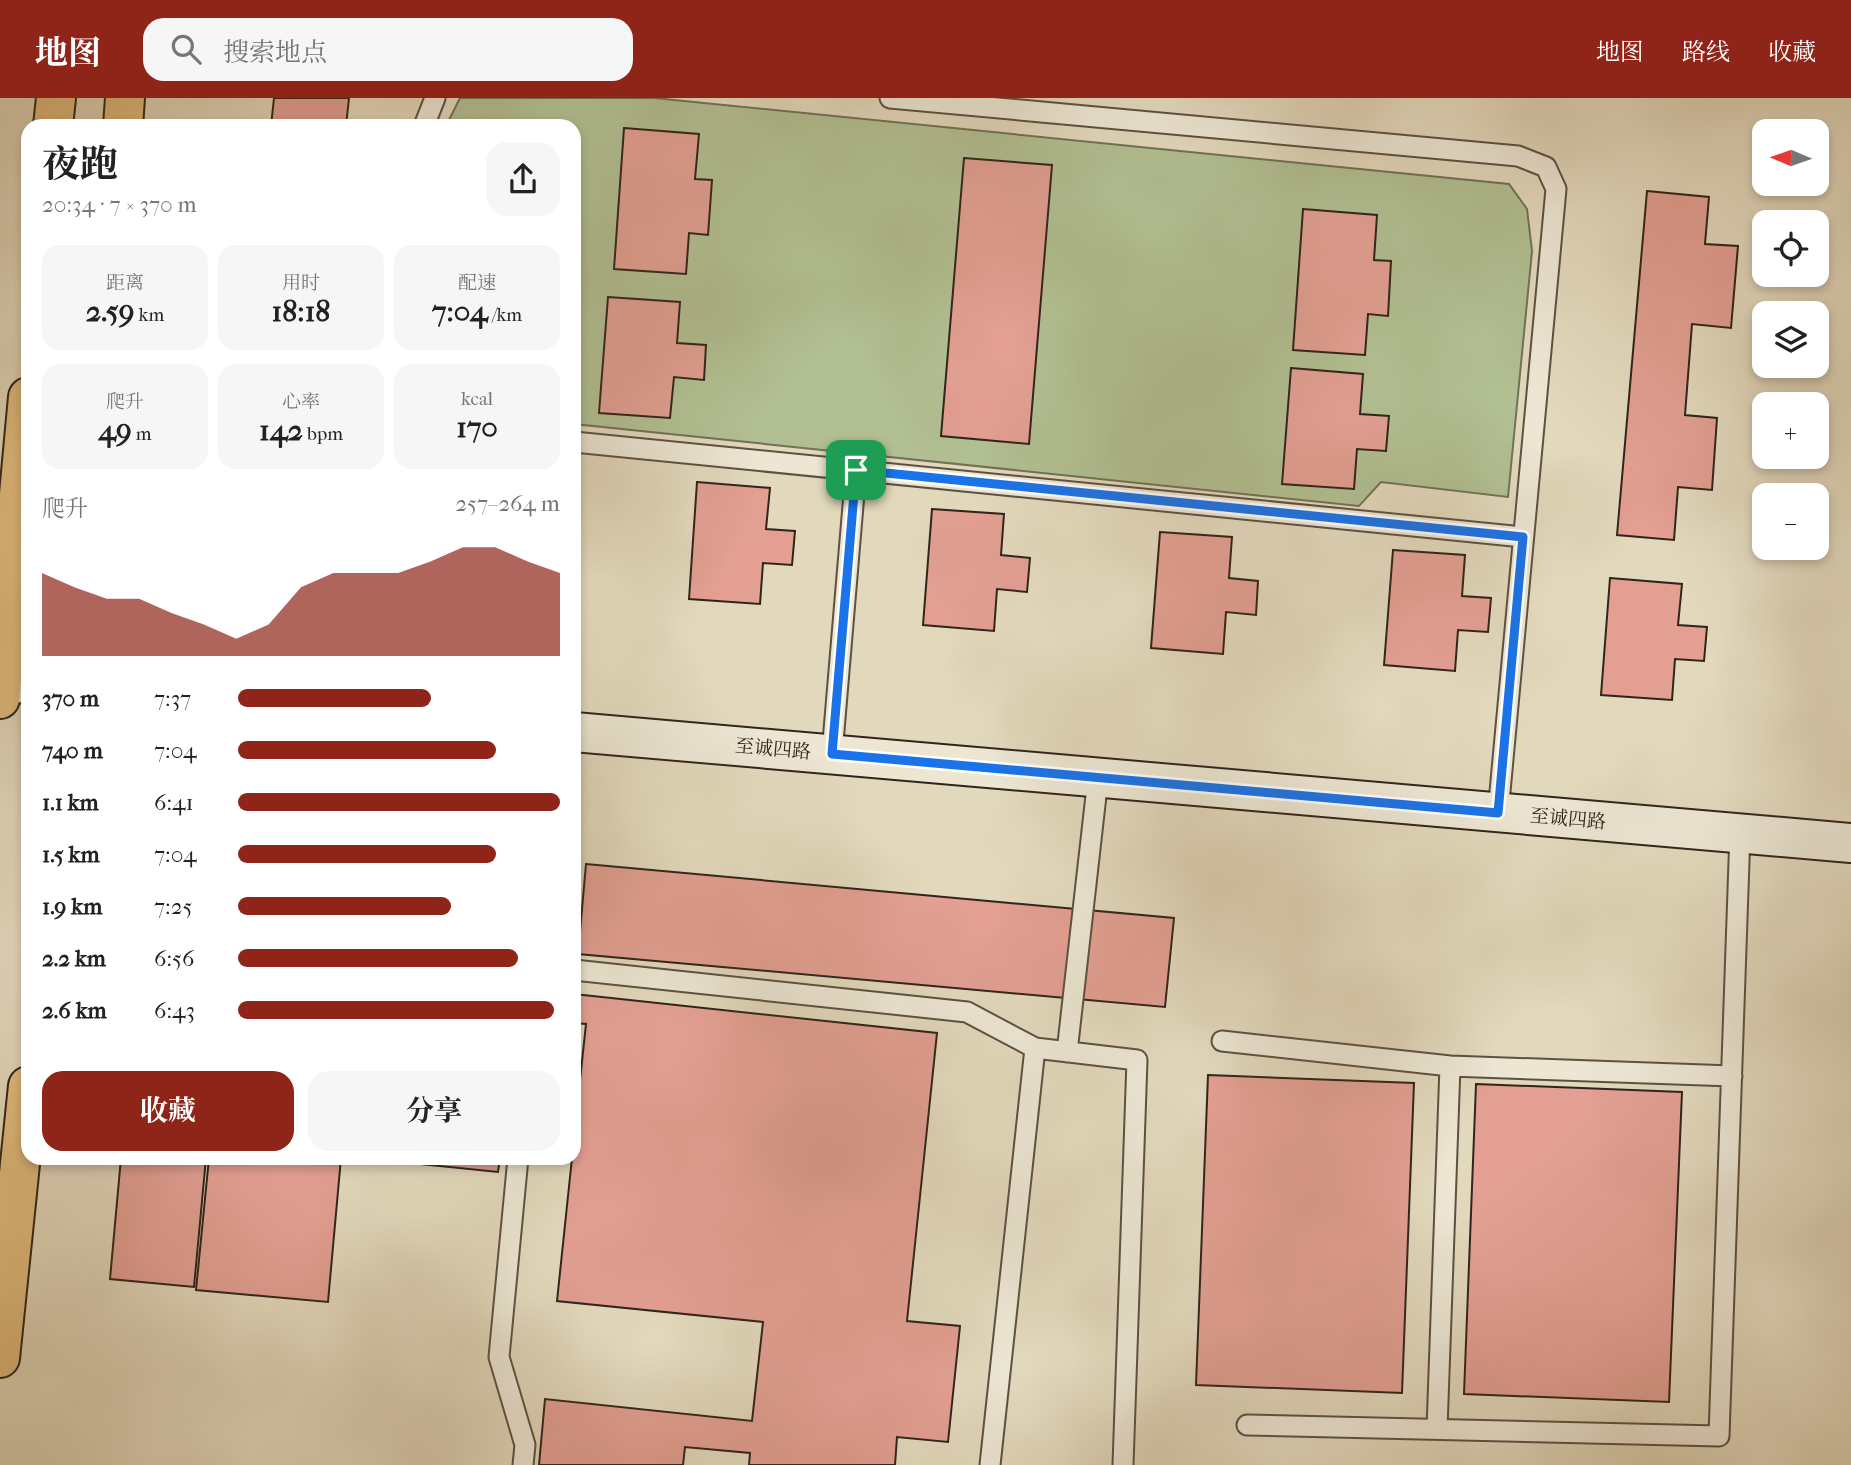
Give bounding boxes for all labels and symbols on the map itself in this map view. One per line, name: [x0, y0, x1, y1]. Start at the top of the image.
north arrow: [1752, 119, 1829, 196]
pin: [826, 440, 886, 500]
street label: 至诚四路: [734, 735, 812, 763]
street label: 至诚四路: [1529, 805, 1607, 833]

